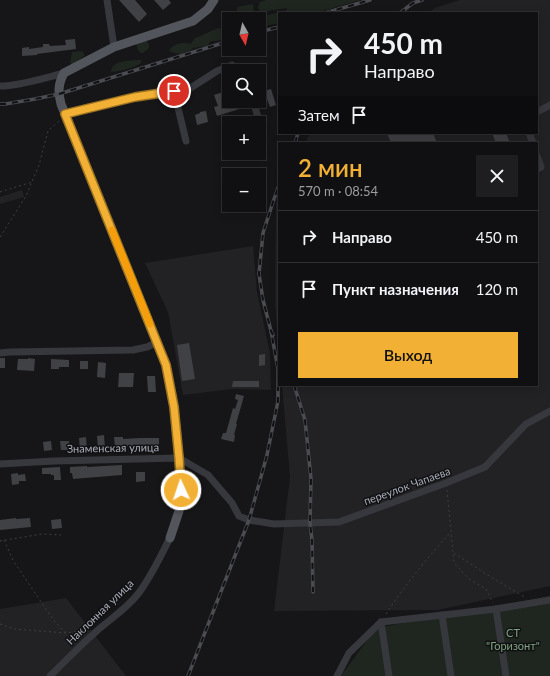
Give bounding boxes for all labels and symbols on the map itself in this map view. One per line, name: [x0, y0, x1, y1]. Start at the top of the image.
north arrow: [222, 12, 266, 56]
pin: [157, 74, 191, 108]
street label: Знаменская улица: [67, 440, 159, 455]
street label: переулок Чапаева: [362, 464, 452, 507]
position arrow: [160, 469, 202, 511]
street label: Наклонная улица: [63, 576, 136, 647]
park label: СТ "Горизонт": [486, 626, 540, 652]

